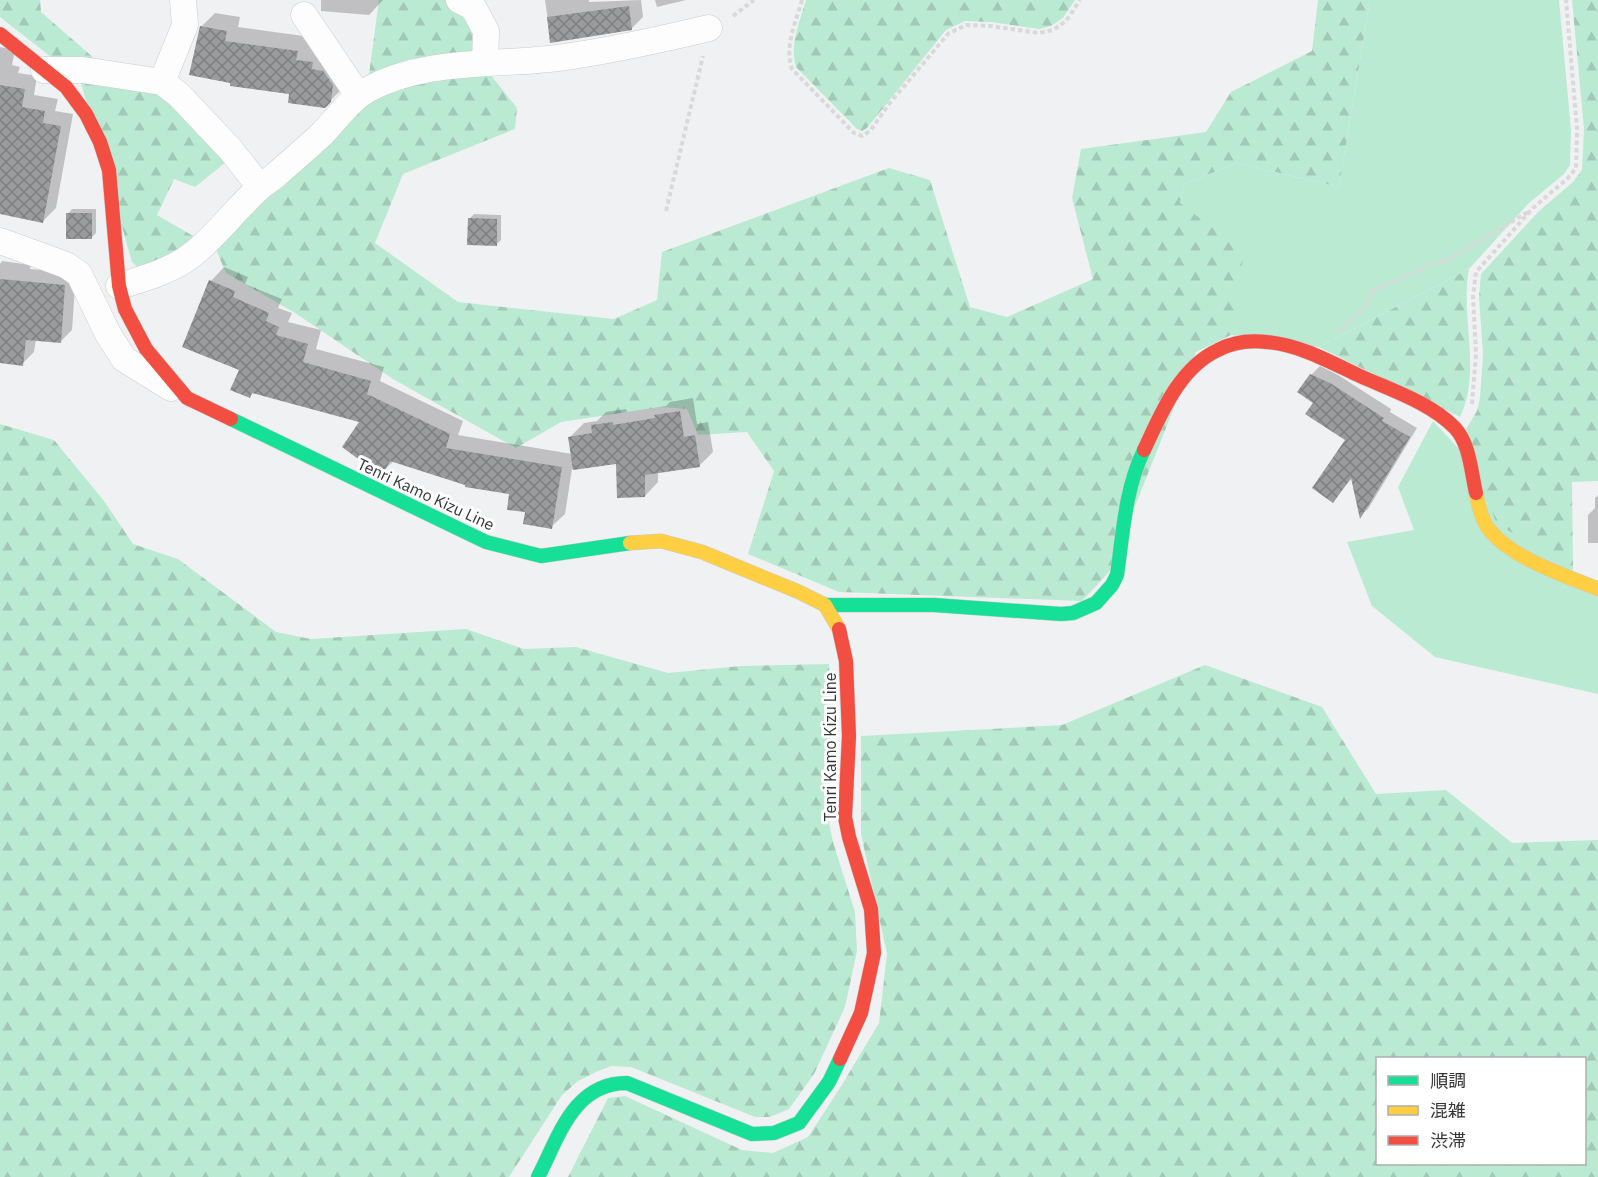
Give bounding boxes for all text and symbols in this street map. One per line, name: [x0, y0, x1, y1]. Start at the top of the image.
street label: Tenri Kamo Kizu Line: [354, 453, 498, 535]
street label: Tenri Kamo Kizu Line: [820, 672, 840, 822]
legend: [1376, 1057, 1586, 1165]
text: 順調: [1430, 1069, 1466, 1092]
text: 混雑: [1430, 1099, 1466, 1122]
text: 渋滞: [1430, 1129, 1466, 1152]

